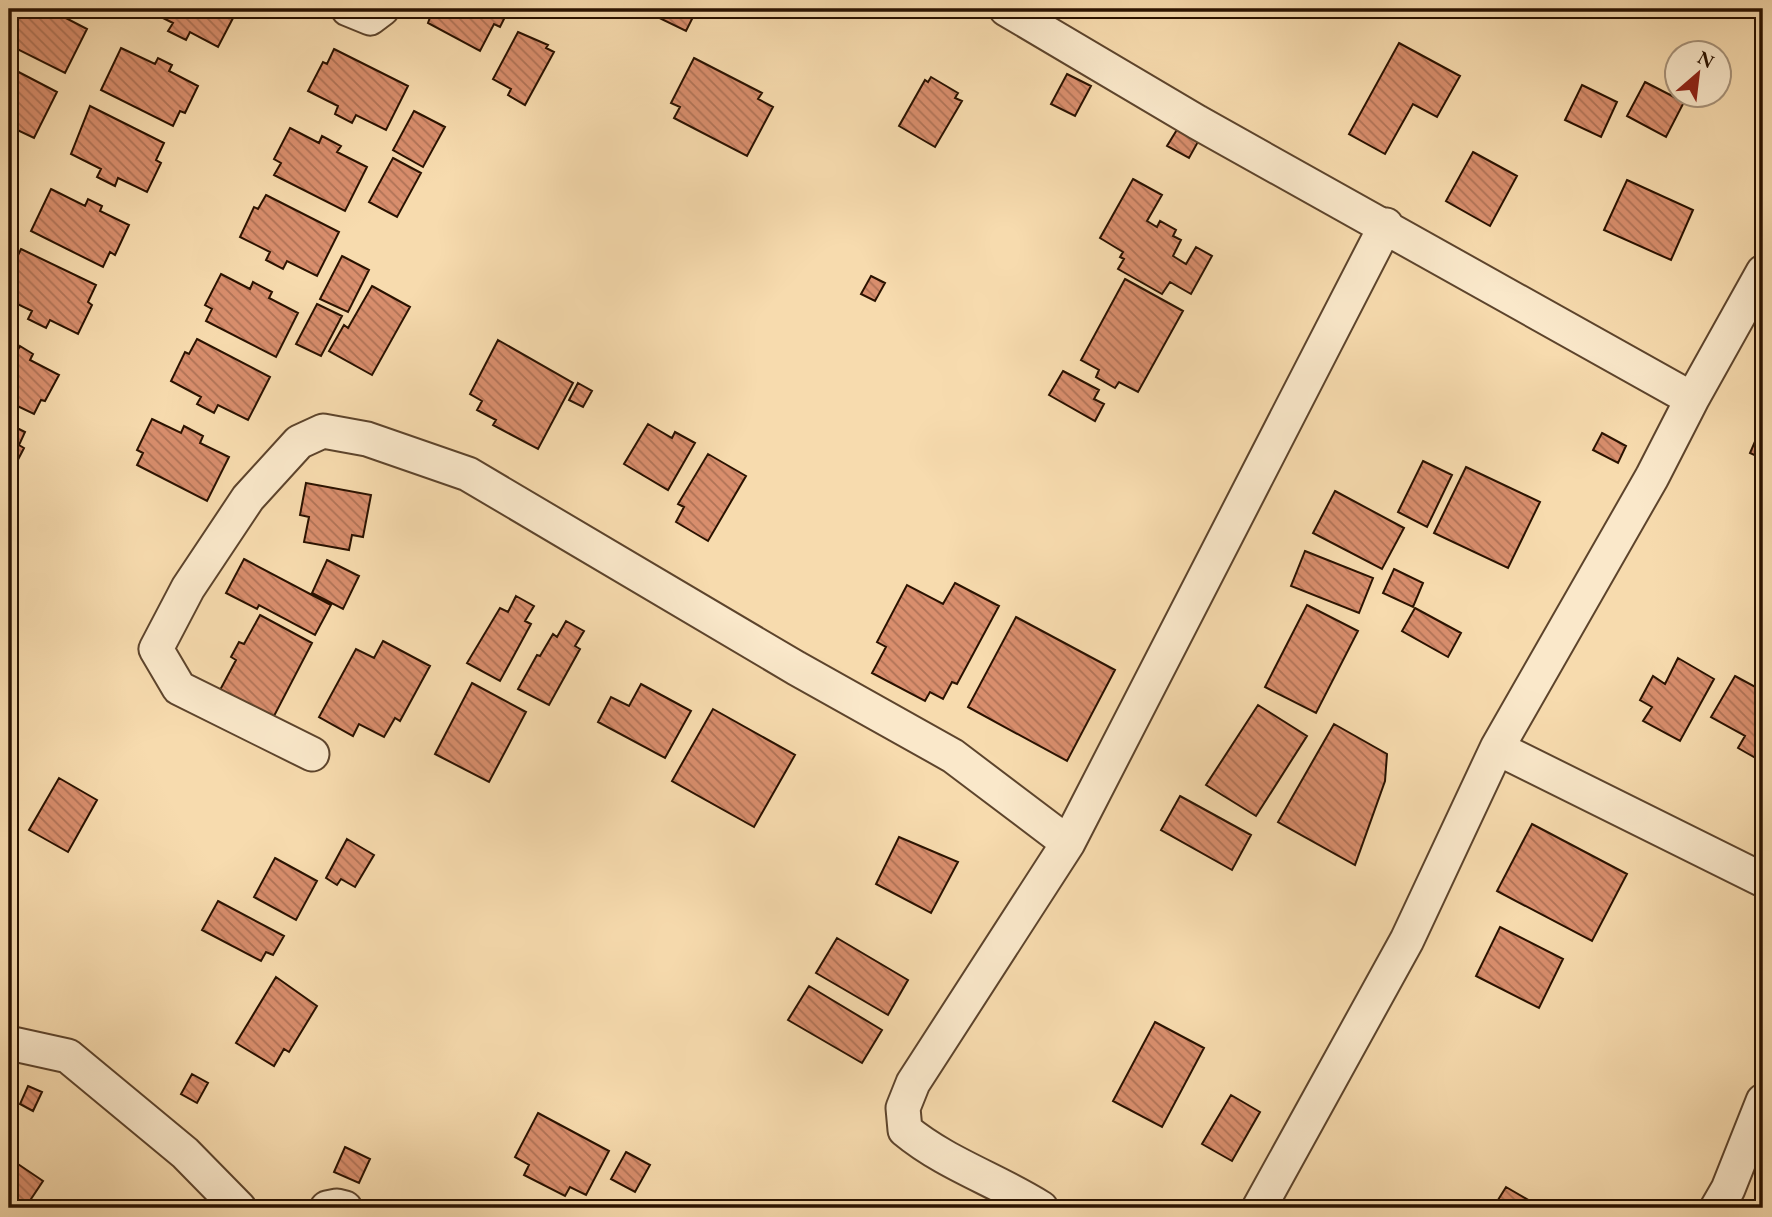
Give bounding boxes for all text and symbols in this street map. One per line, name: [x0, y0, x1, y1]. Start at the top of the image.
north arrow: [1664, 38, 1734, 108]
text: N: [1693, 45, 1719, 74]

